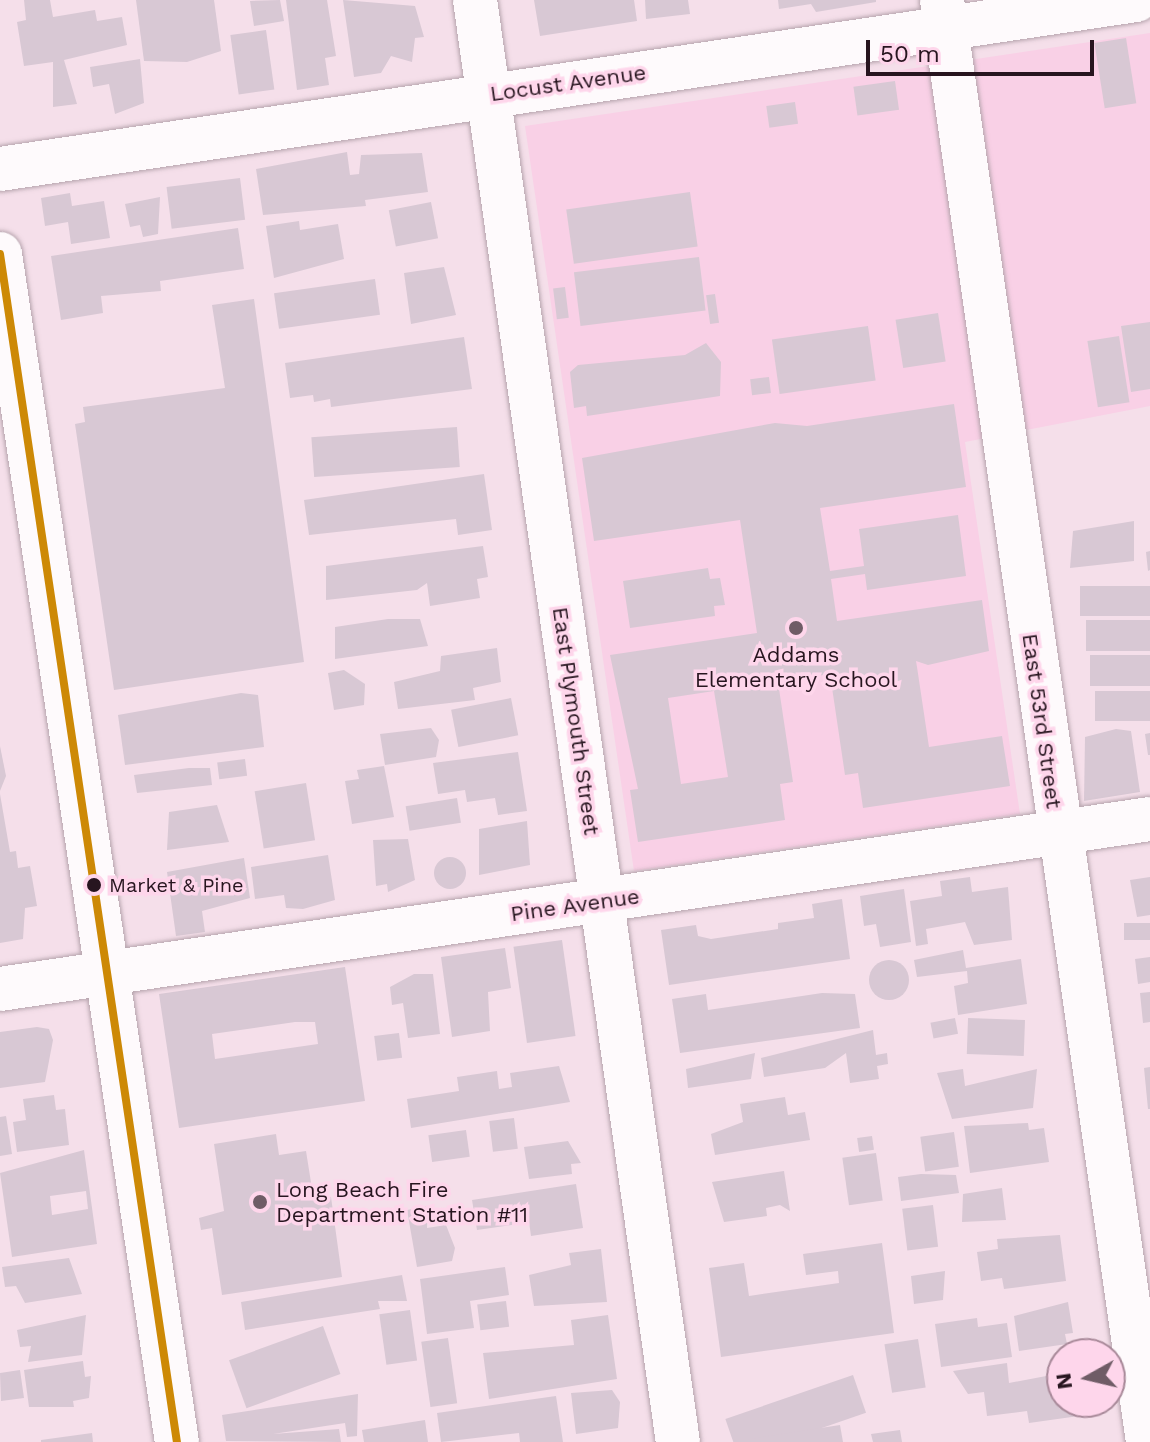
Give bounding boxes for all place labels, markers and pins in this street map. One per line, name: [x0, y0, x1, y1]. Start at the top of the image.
marker: Addams Elementary School: [787, 619, 805, 637]
place label: Addams Elementary School: [694, 641, 898, 692]
place label: Market & Pine: [109, 873, 244, 897]
marker: Market & Pine: [86, 877, 102, 893]
place label: Long Beach Fire Department Station #11: [276, 1176, 528, 1228]
marker: Long Beach Fire Department Station #11: [251, 1193, 269, 1211]

